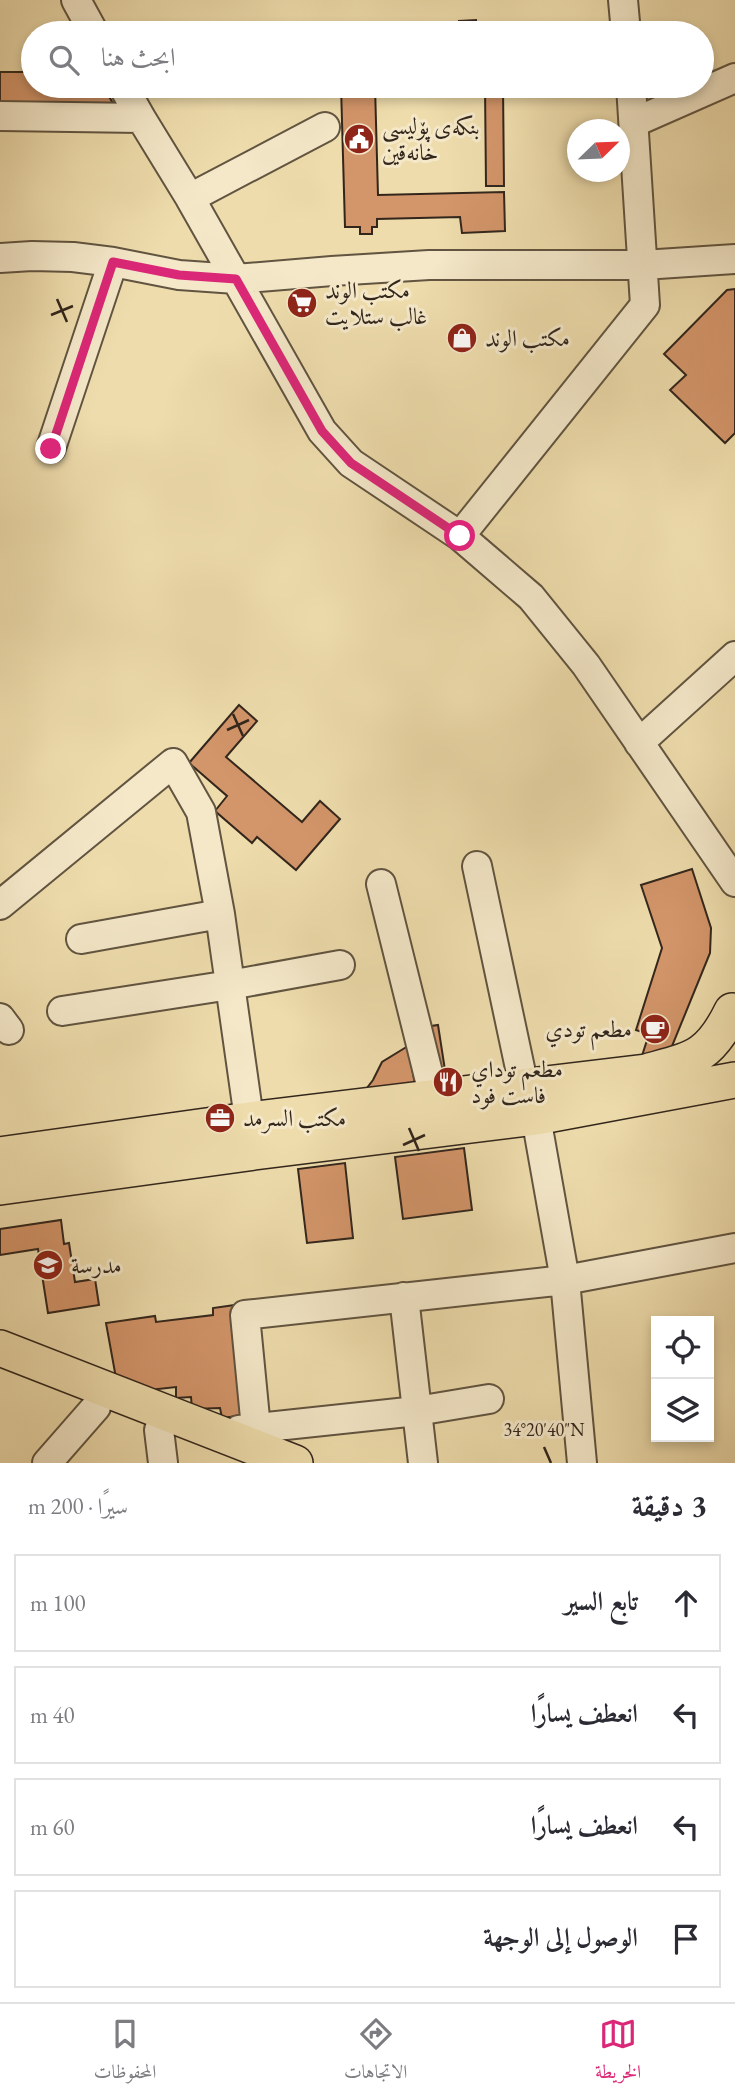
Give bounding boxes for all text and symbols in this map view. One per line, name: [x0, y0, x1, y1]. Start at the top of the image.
search box: [21, 21, 714, 98]
text: ابحث هنا: [101, 40, 176, 74]
icon: search: [45, 41, 83, 79]
place label: بنکەی پۆلیسی خانەقین: [382, 111, 480, 167]
north arrow: [567, 119, 630, 182]
public building icon: بنکەی پۆلیسی خانەقین: [342, 122, 376, 156]
place label: مكتب الوند غالب ستلايت: [325, 275, 427, 332]
supermarket icon: مكتب الوند غالب ستلايت: [285, 286, 319, 320]
shop icon: مكتب الوند: [445, 321, 479, 355]
place label: مكتب الوند: [485, 323, 570, 354]
route end: [35, 433, 66, 464]
route start: [444, 520, 475, 551]
cafe icon: مطعم تودي: [638, 1012, 672, 1046]
place label: مطعم تودي: [545, 1014, 632, 1051]
place label: مطعم توداي فاست فود: [471, 1054, 563, 1110]
restaurant icon: مطعم توداي فاست فود: [431, 1065, 465, 1099]
office icon: مكتب السرمد: [203, 1101, 237, 1135]
place label: مكتب السرمد: [243, 1103, 346, 1134]
school or university icon: مدرسة: [31, 1248, 65, 1282]
place label: مدرسة: [71, 1250, 122, 1280]
map controls: [651, 1316, 714, 1442]
button: locate: [651, 1316, 714, 1379]
button: layers: [651, 1379, 714, 1442]
text: 34°20'40"N: [504, 1418, 585, 1441]
text: 3 دقيقة: [632, 1486, 707, 1525]
text: سيرًا · 200 m: [28, 1491, 128, 1521]
text: تابع السير: [564, 1584, 638, 1618]
icon: ahead: [667, 1584, 705, 1622]
text: 100 m: [30, 1588, 86, 1618]
text: انعطف يسارًا: [531, 1696, 638, 1730]
icon: left: [667, 1696, 705, 1734]
text: 40 m: [30, 1700, 75, 1730]
text: انعطف يسارًا: [531, 1808, 638, 1842]
icon: left: [667, 1808, 705, 1846]
text: 60 m: [30, 1812, 75, 1842]
text: الوصول إلى الوجهة: [483, 1920, 638, 1954]
icon: arrive: [667, 1920, 705, 1958]
tab: المحفوظات: [94, 2015, 156, 2090]
tab: الاتجاهات: [344, 2015, 407, 2090]
tab: الخريطة: [595, 2015, 641, 2090]

